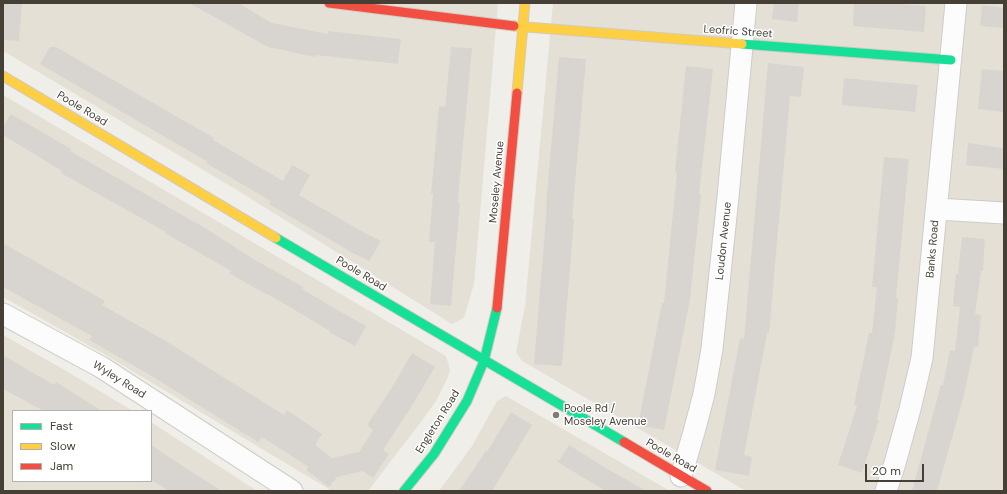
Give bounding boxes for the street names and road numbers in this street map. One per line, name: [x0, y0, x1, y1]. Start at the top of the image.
street label: Leofric Street: [703, 23, 773, 41]
street label: Poole Road: [54, 89, 110, 129]
street label: Moseley Avenue: [487, 140, 507, 224]
street label: Loudon Avenue: [713, 201, 735, 281]
street label: Banks Road: [924, 219, 942, 279]
street label: Poole Road: [333, 254, 389, 294]
street label: Wyley Road: [90, 359, 148, 401]
street label: Engleton Road: [413, 388, 463, 456]
street label: Poole Road: [643, 436, 699, 476]

